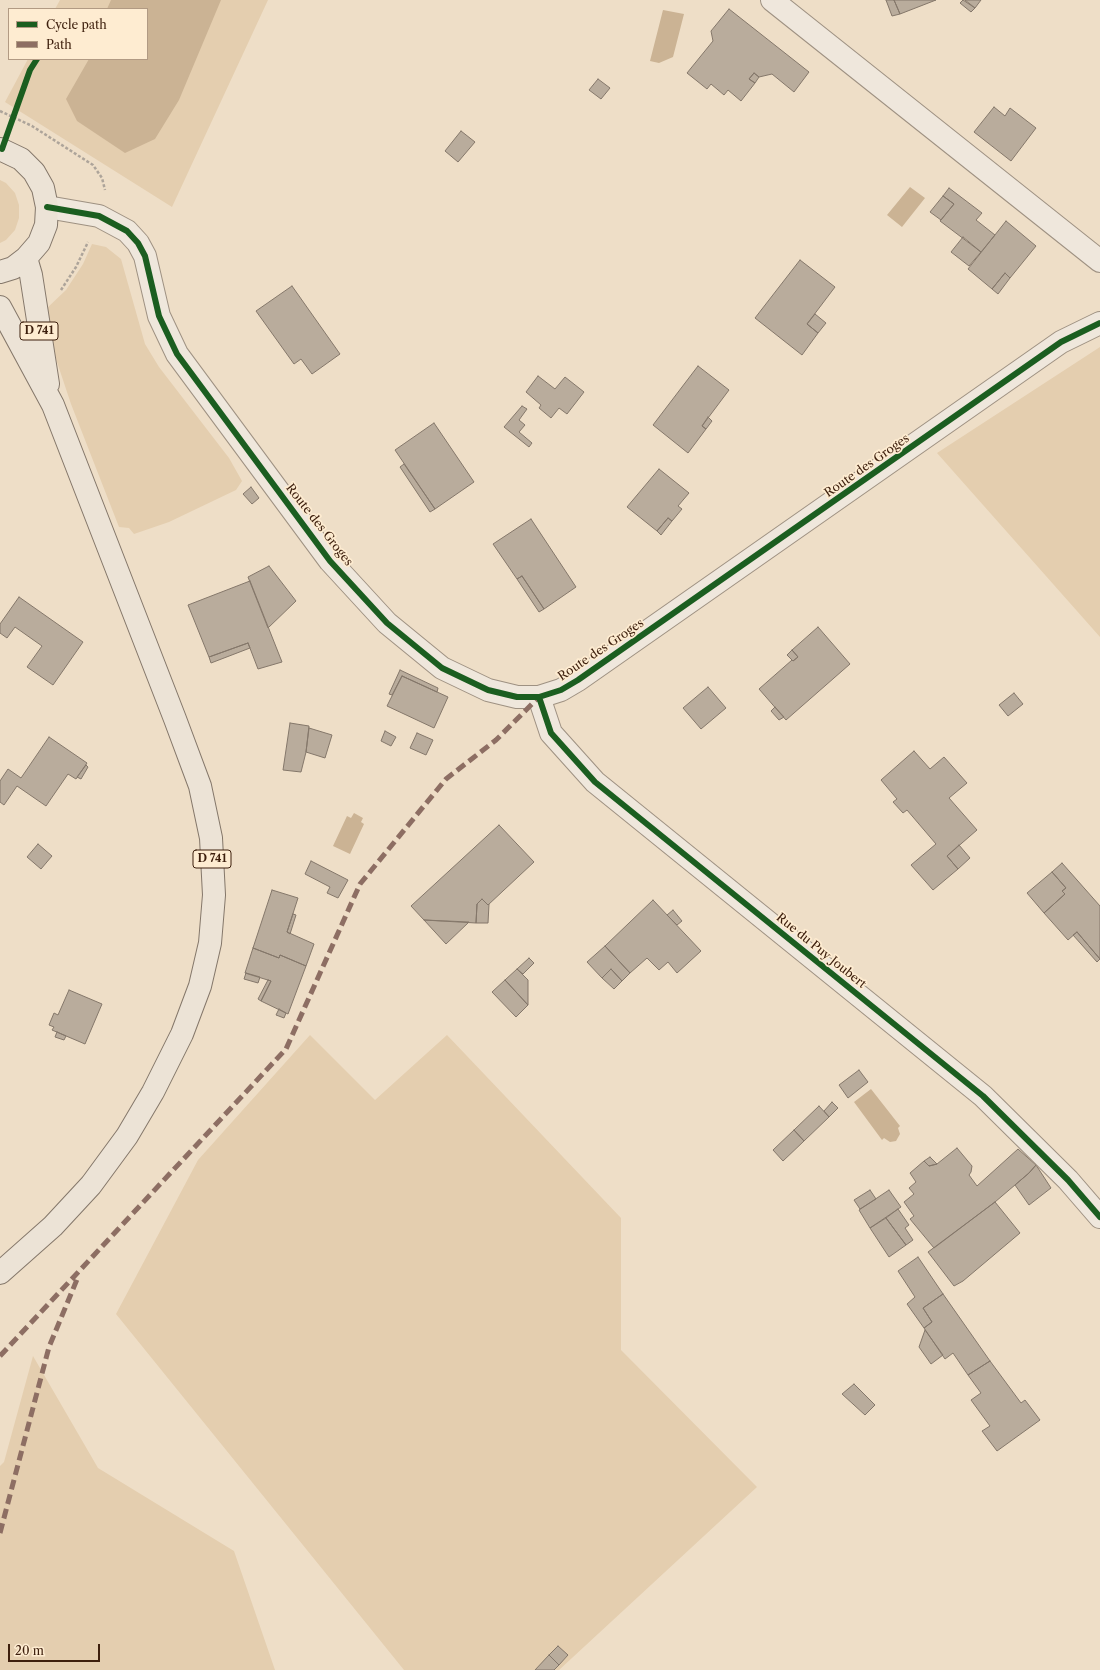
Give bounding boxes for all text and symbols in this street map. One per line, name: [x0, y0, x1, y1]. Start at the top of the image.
legend: [8, 8, 148, 60]
text: Cycle path: [46, 17, 107, 32]
text: Path: [46, 37, 72, 52]
road number: D 741: [20, 322, 58, 340]
street label: Route des Groges: [822, 431, 912, 501]
street label: Route des Groges: [282, 481, 356, 569]
street label: Route des Groges: [555, 616, 647, 684]
road number: D 741: [193, 850, 231, 868]
street label: Rue du Puy Joubert: [773, 910, 869, 992]
scale bar: [10, 1636, 102, 1662]
text: 20 m: [15, 1643, 44, 1658]

